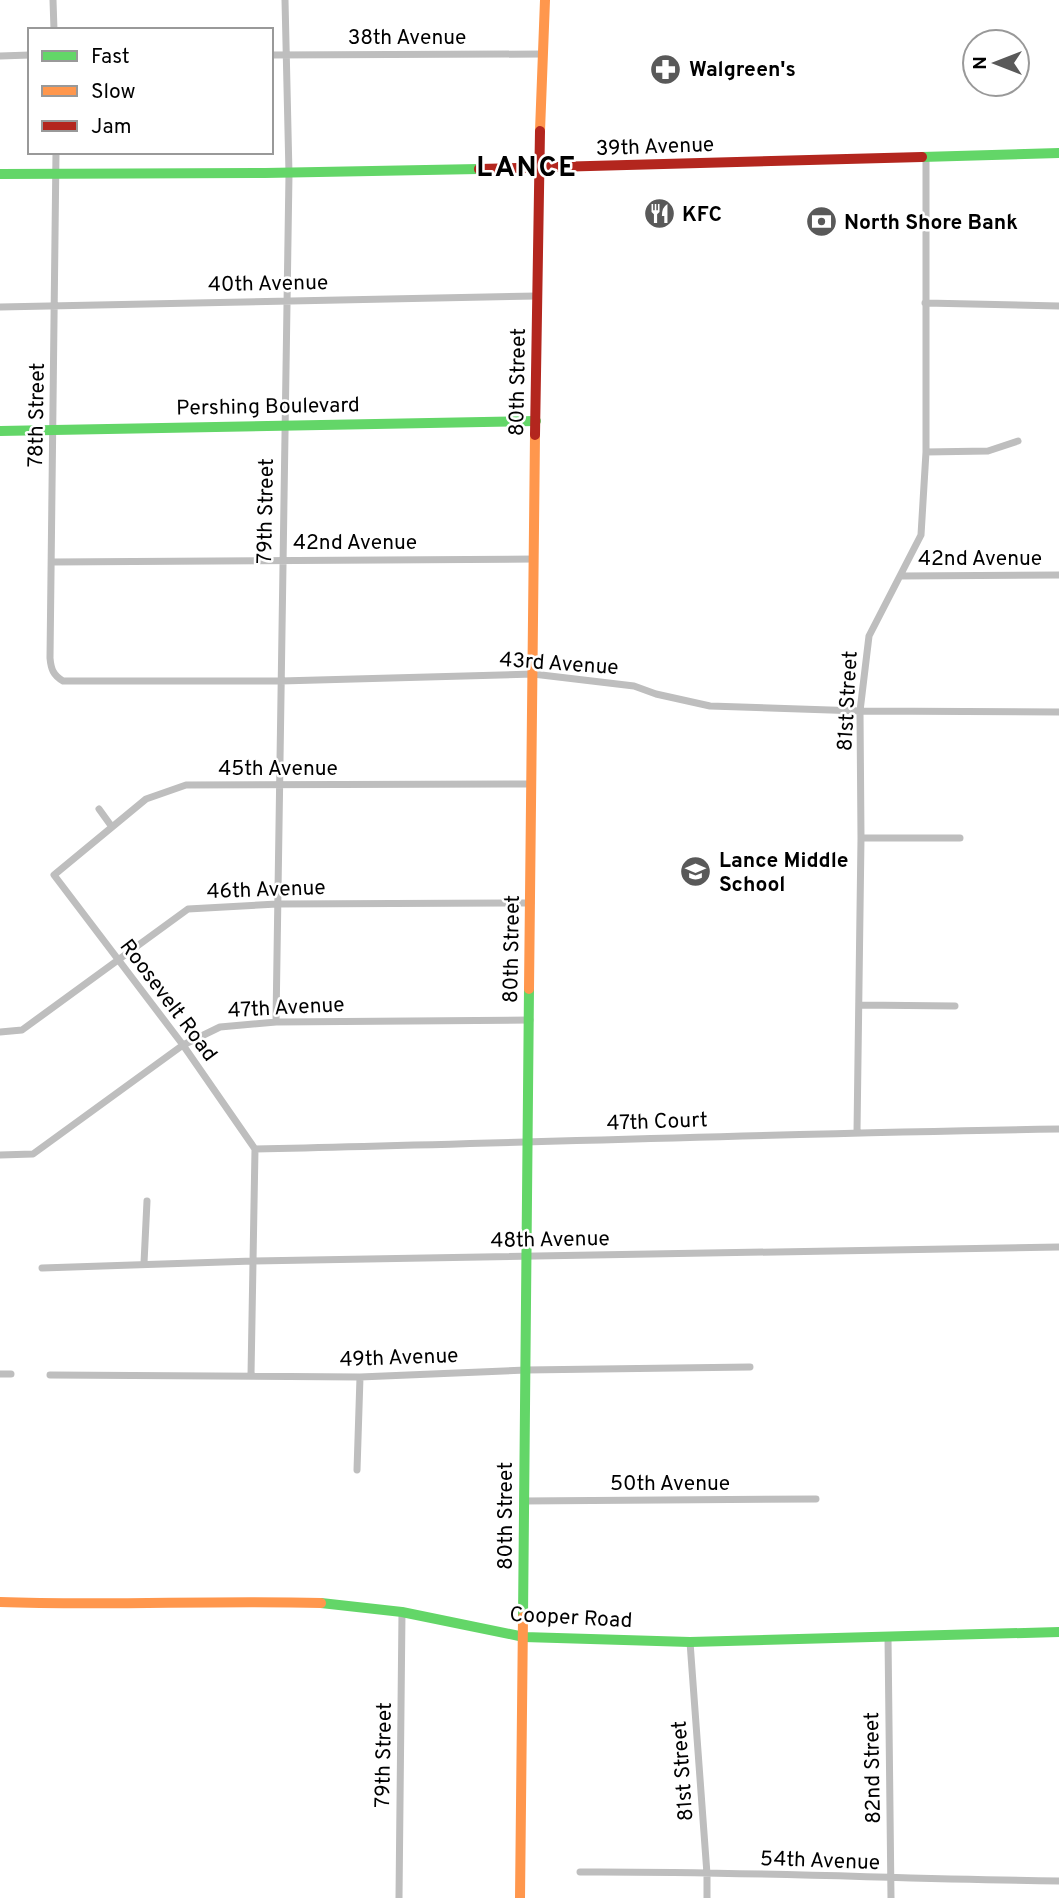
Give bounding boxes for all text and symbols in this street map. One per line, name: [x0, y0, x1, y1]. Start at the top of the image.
street label: 38th Avenue: [348, 25, 466, 52]
legend: [28, 28, 273, 154]
north arrow: [961, 28, 1031, 98]
text: Fast: [91, 44, 130, 71]
pharmacy icon: Walgreen's: [649, 52, 683, 86]
text: N: [969, 56, 993, 70]
place label: Walgreen's: [689, 57, 796, 84]
text: Slow: [91, 79, 136, 106]
text: Jam: [91, 114, 132, 141]
street label: 39th Avenue: [595, 132, 715, 163]
district label: LANCE: [476, 151, 578, 187]
restaurant icon: KFC: [642, 197, 676, 231]
place label: KFC: [682, 202, 722, 229]
bank icon: North Shore Bank: [804, 205, 838, 239]
place label: North Shore Bank: [844, 210, 1018, 237]
street label: 40th Avenue: [208, 270, 328, 299]
street label: 80th Street: [504, 328, 533, 436]
street label: 78th Street: [23, 362, 52, 468]
street label: Pershing Boulevard: [176, 392, 360, 423]
street label: 79th Street: [252, 458, 281, 564]
street label: 42nd Avenue: [293, 530, 417, 557]
street label: 42nd Avenue: [918, 546, 1042, 573]
street label: 43rd Avenue: [498, 647, 619, 682]
street label: 81st Street: [832, 650, 865, 752]
street label: 45th Avenue: [218, 756, 338, 783]
place label: Lance Middle School: [719, 848, 849, 899]
school or university icon: Lance Middle School: [679, 855, 713, 889]
street label: 46th Avenue: [206, 875, 326, 906]
street label: 80th Street: [498, 895, 527, 1003]
street label: Roosevelt Road: [113, 934, 223, 1068]
street label: 47th Avenue: [227, 992, 345, 1025]
street label: 47th Court: [606, 1107, 708, 1138]
street label: 48th Avenue: [490, 1226, 610, 1255]
street label: 49th Avenue: [339, 1343, 459, 1374]
street label: 80th Street: [493, 1462, 520, 1570]
street label: 50th Avenue: [610, 1471, 730, 1498]
street label: Cooper Road: [509, 1602, 633, 1635]
street label: 79th Street: [370, 1702, 399, 1808]
street label: 82nd Street: [859, 1712, 888, 1824]
street label: 81st Street: [667, 1720, 700, 1822]
street label: 54th Avenue: [759, 1846, 880, 1877]

